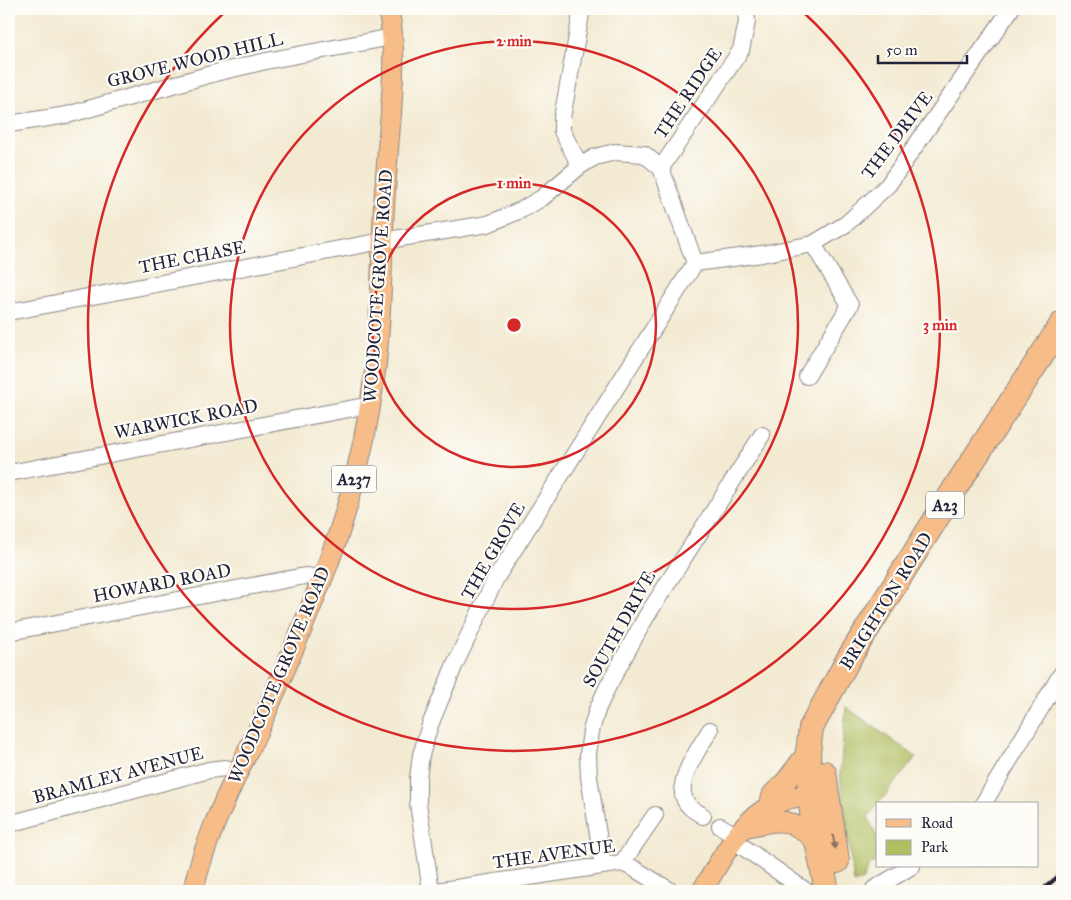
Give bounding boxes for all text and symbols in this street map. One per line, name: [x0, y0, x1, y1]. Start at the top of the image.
street label: GROVE WOOD HILL: [105, 27, 286, 92]
text: 2 min: [496, 32, 533, 50]
scale bar: [878, 32, 967, 64]
text: 50 m: [886, 41, 918, 59]
street label: THE RIDGE: [649, 43, 727, 143]
street label: THE DRIVE: [857, 87, 937, 183]
street label: WOODCOTE GROVE ROAD: [359, 169, 397, 403]
text: 1 min: [497, 174, 532, 192]
street label: THE CHASE: [137, 236, 247, 278]
centre of rings: [505, 316, 523, 334]
text: 3 min: [923, 316, 958, 335]
street label: WARWICK ROAD: [112, 394, 260, 444]
road number: A237: [332, 466, 376, 492]
road number: A23: [926, 492, 964, 518]
street label: THE GROVE: [456, 498, 530, 604]
street label: BRIGHTON ROAD: [835, 528, 937, 674]
street label: HOWARD ROAD: [91, 559, 233, 607]
street label: WOODCOTE GROVE ROAD: [223, 563, 335, 787]
street label: SOUTH DRIVE: [578, 567, 660, 691]
street label: BRAMLEY AVENUE: [31, 742, 206, 808]
legend: [876, 802, 1038, 868]
text: Road: [921, 814, 953, 832]
street label: THE AVENUE: [491, 835, 617, 873]
one-way arrow: [830, 835, 838, 851]
text: Park: [921, 838, 948, 856]

